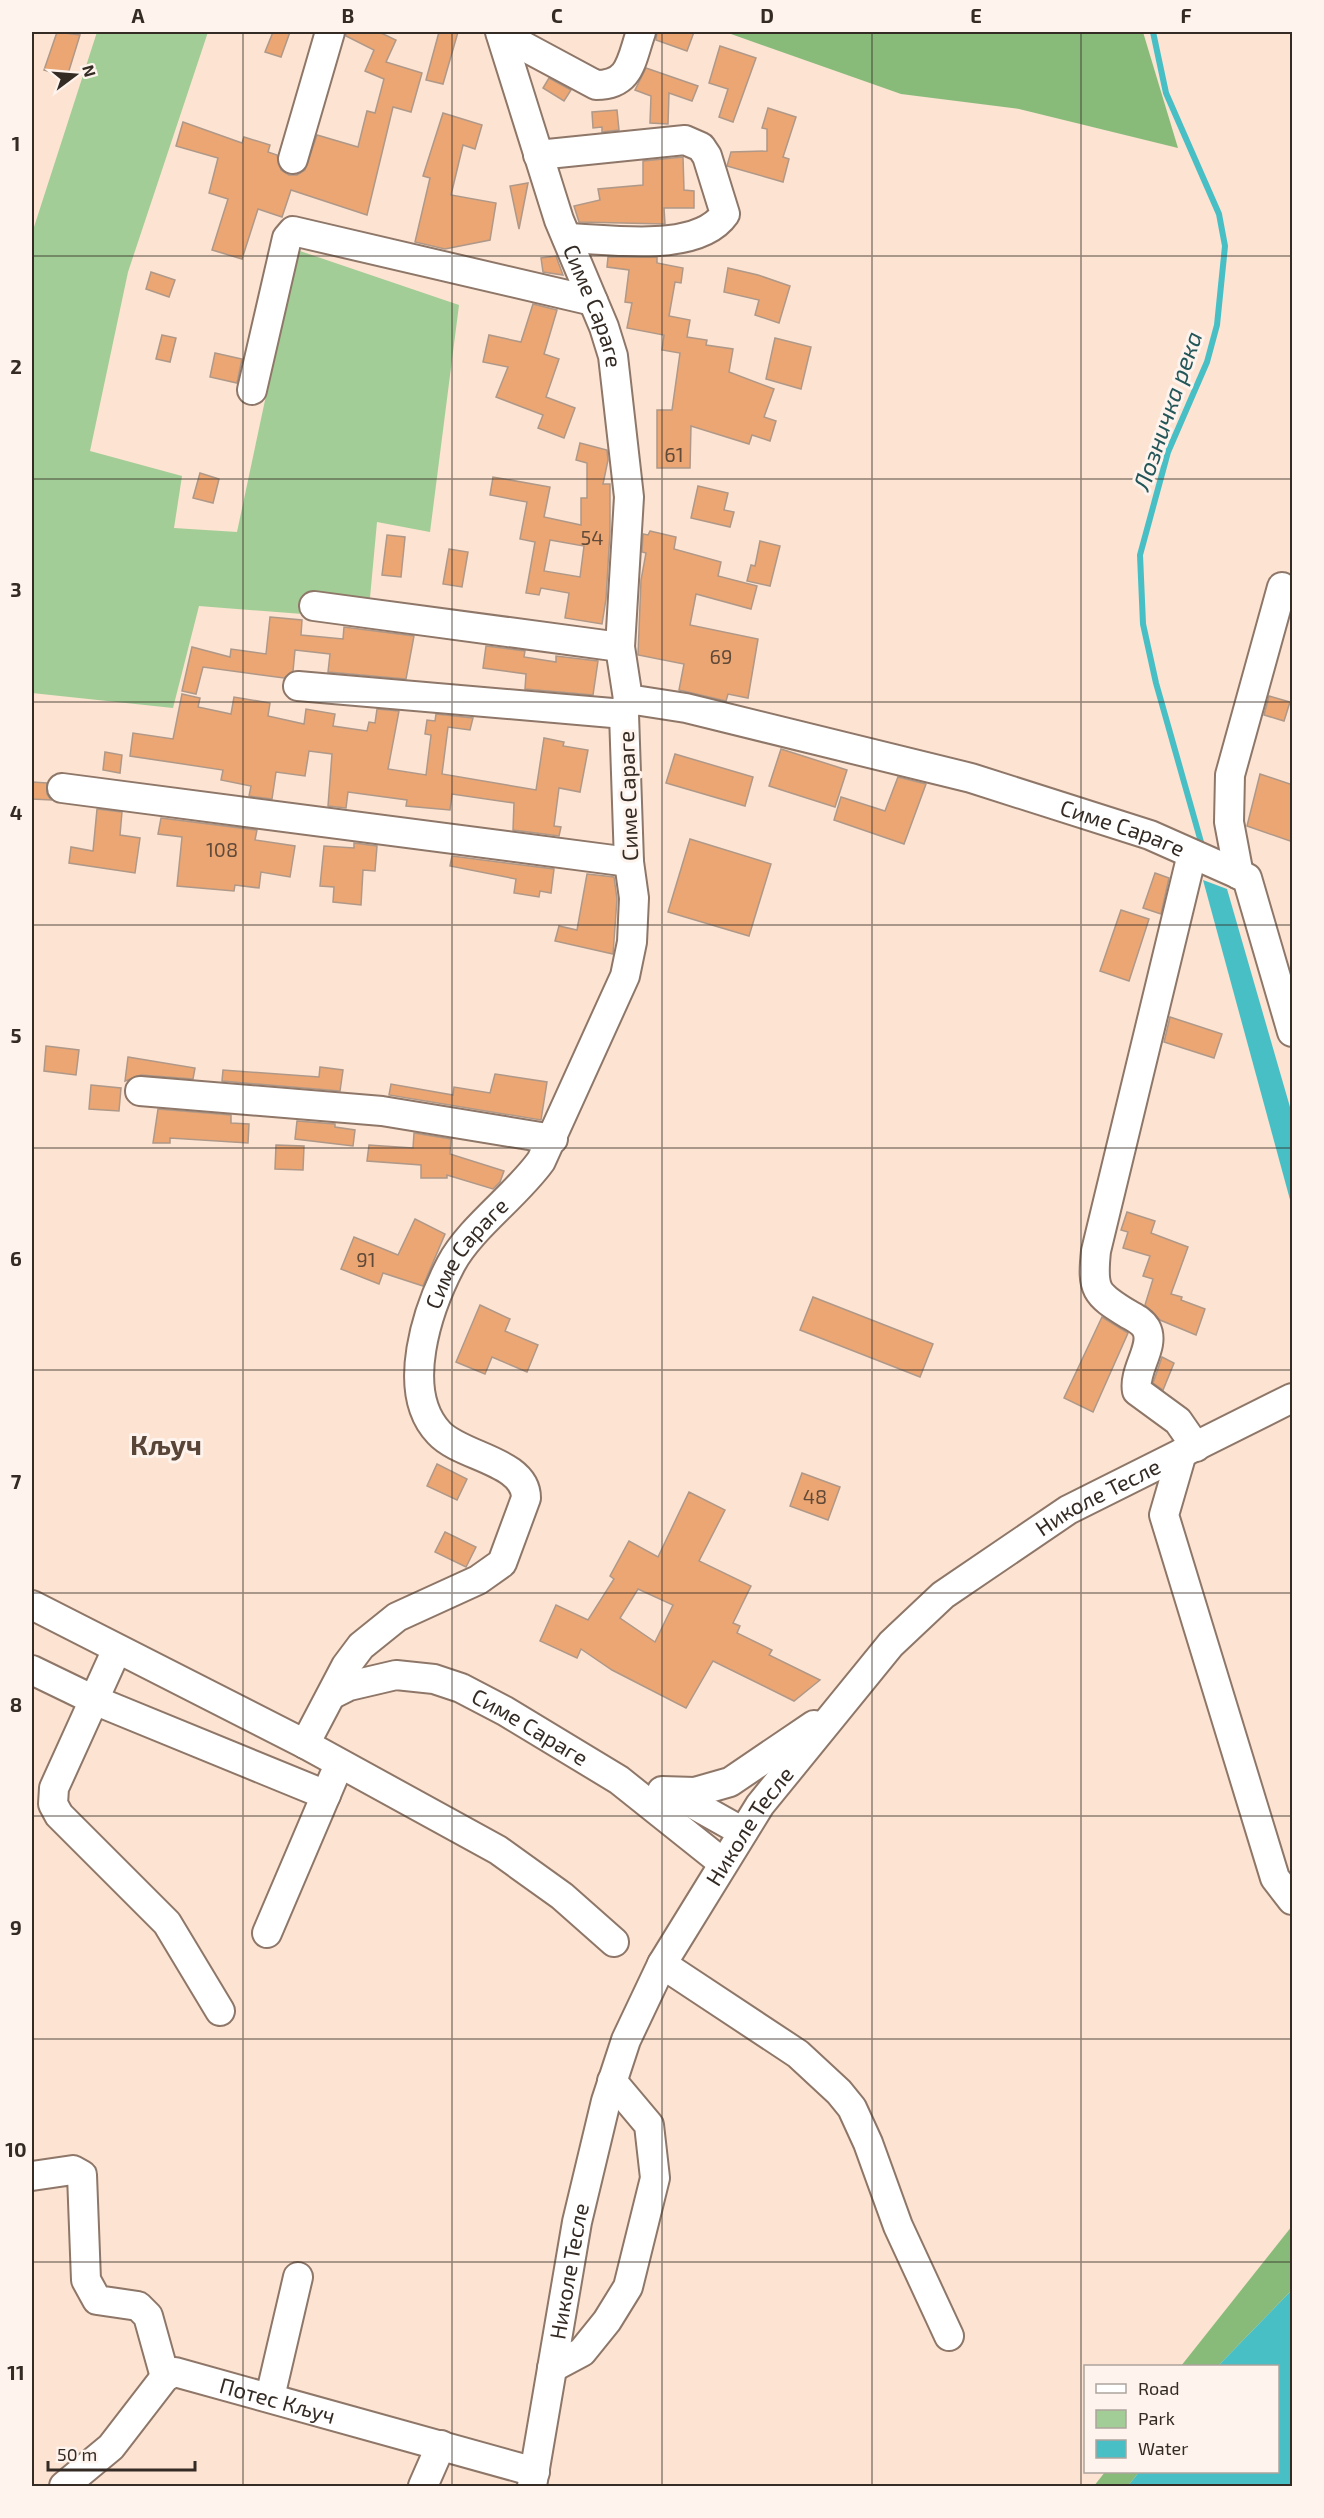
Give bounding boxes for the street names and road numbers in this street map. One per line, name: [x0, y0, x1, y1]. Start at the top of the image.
street label: Симе Сараге: [559, 240, 628, 369]
street label: Симе Сараге: [612, 731, 642, 862]
street label: Симе Сараге: [1057, 793, 1189, 861]
street label: Симе Сараге: [419, 1192, 513, 1312]
street label: Николе Тесле: [1030, 1452, 1164, 1540]
street label: Симе Сараге: [468, 1682, 593, 1770]
street label: Николе Тесле: [700, 1761, 798, 1890]
street label: Николе Тесле: [543, 2200, 593, 2341]
street label: Потес Кључ: [217, 2371, 339, 2428]

